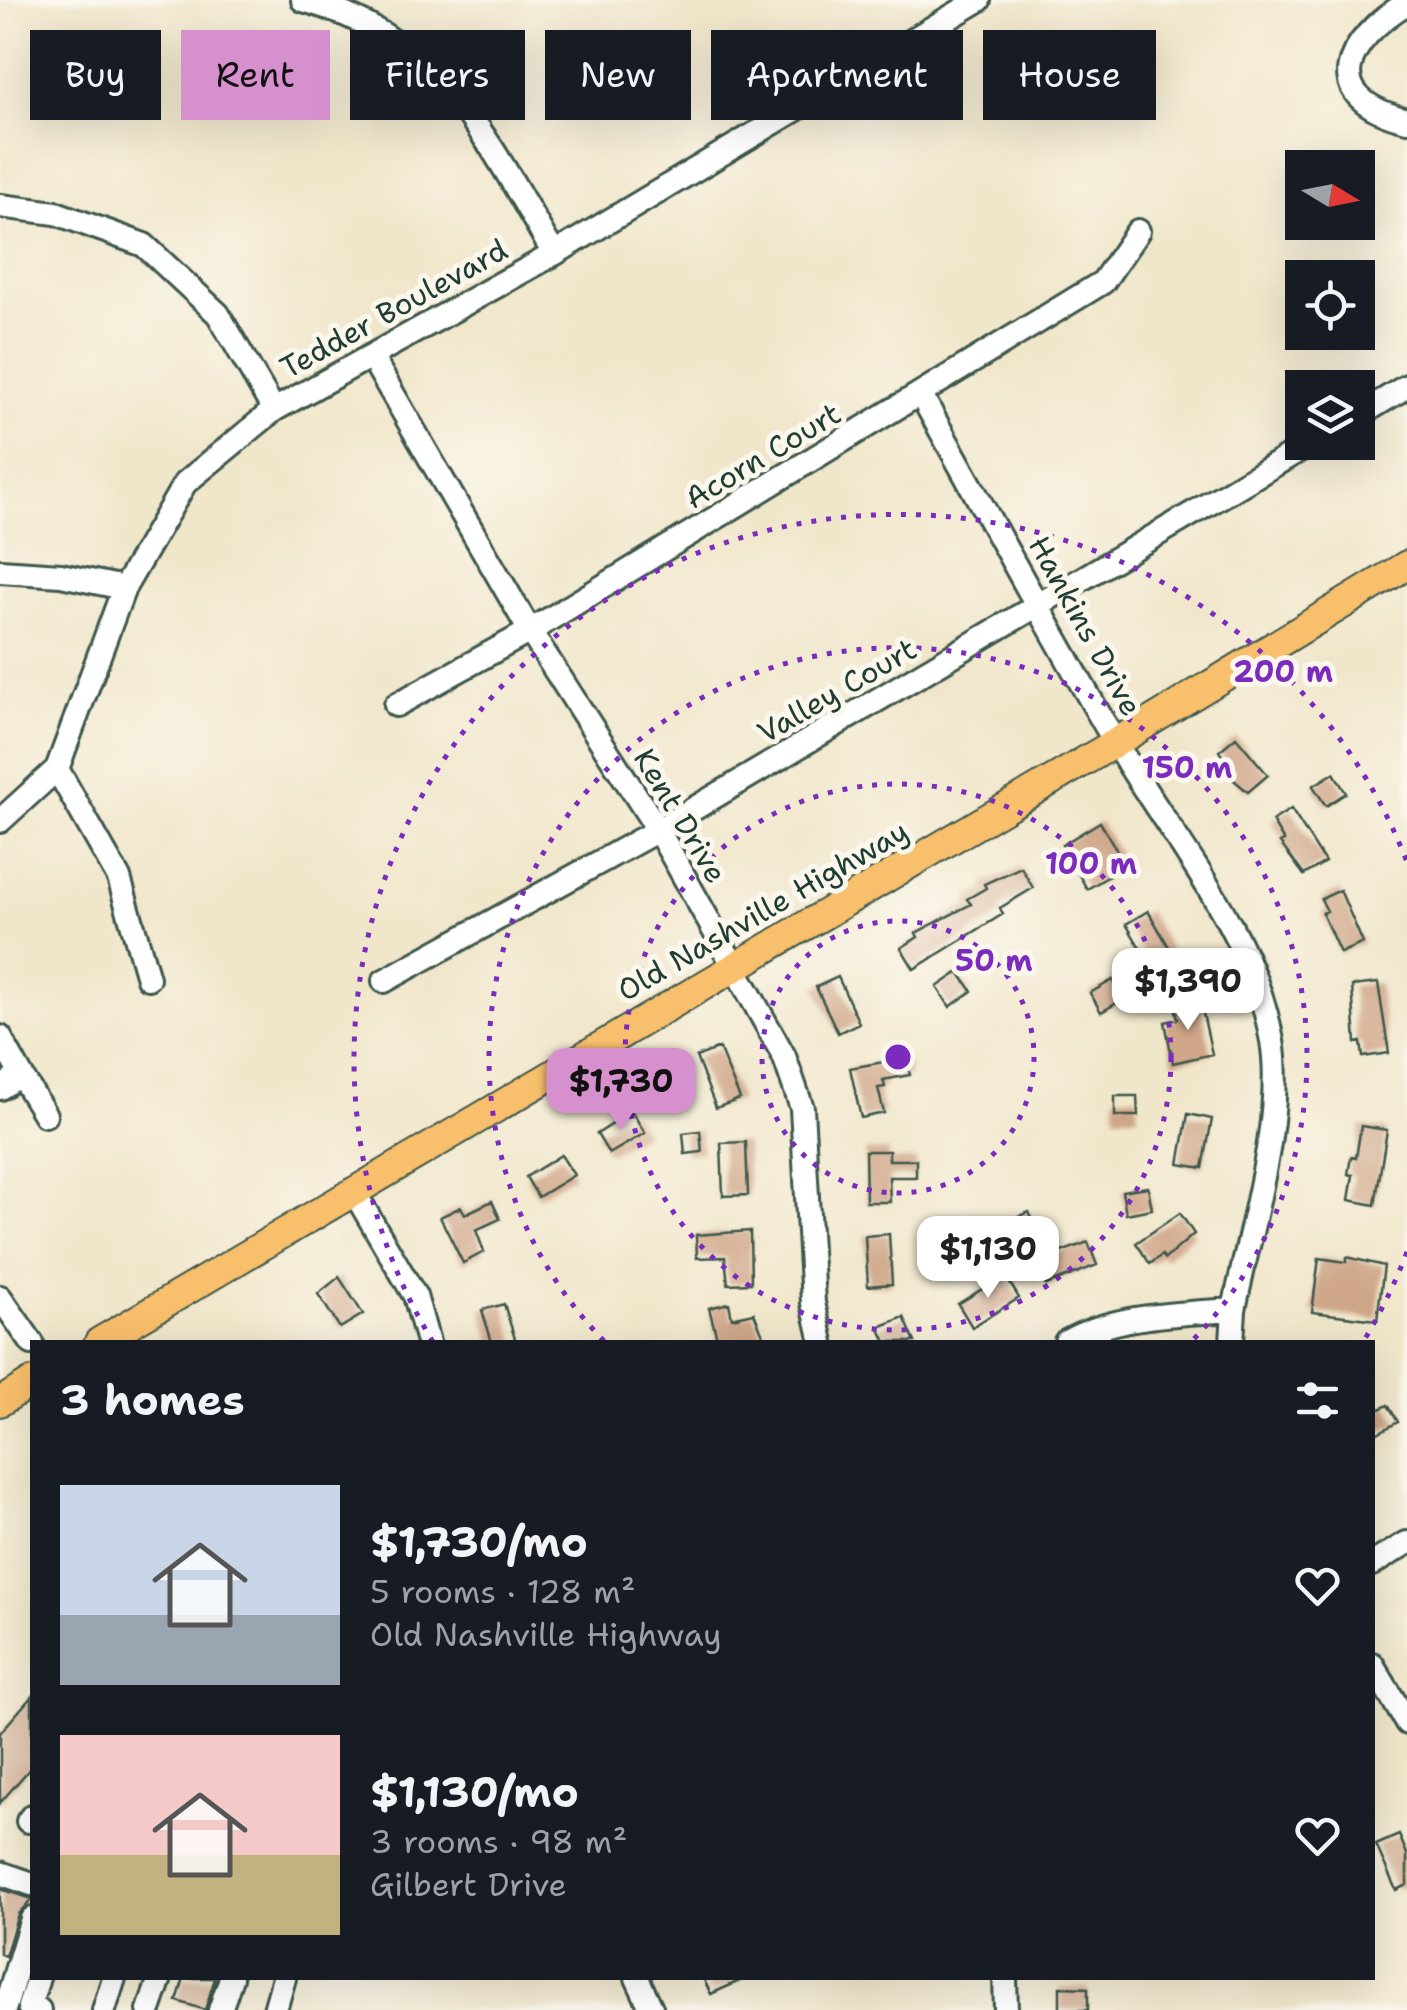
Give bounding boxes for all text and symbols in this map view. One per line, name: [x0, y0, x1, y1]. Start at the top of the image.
chip: Buy: [30, 30, 161, 120]
chip: Rent: [181, 30, 330, 120]
chip: Filters: [350, 30, 525, 120]
chip: New: [545, 30, 691, 120]
chip: Apartment: [711, 30, 963, 120]
chip: House: [983, 30, 1156, 120]
north arrow: [1285, 150, 1375, 240]
map controls: [1285, 150, 1375, 460]
street label: Tedder Boulevard: [273, 229, 515, 388]
button: locate: [1285, 260, 1375, 350]
button: layers: [1285, 370, 1375, 460]
street label: Acorn Court: [677, 393, 848, 518]
street label: Hankins Drive: [1019, 528, 1152, 723]
street label: Valley Court: [750, 628, 924, 753]
text: 200 m: [1233, 651, 1333, 692]
street label: Kent Drive: [624, 741, 737, 891]
text: 150 m: [1142, 747, 1232, 788]
street label: Old Nashville Highway: [610, 810, 916, 1011]
text: 100 m: [1045, 843, 1137, 884]
text: 50 m: [955, 940, 1033, 981]
pin: $1,390: [1107, 948, 1269, 1033]
text: $1,390: [1134, 959, 1242, 1002]
centre of rings: [880, 1039, 916, 1075]
pin: $1,730: [540, 1048, 702, 1133]
text: $1,730: [568, 1059, 674, 1102]
pin: $1,130: [907, 1216, 1069, 1301]
text: $1,130: [939, 1227, 1037, 1270]
text: 3 homes: [60, 1372, 245, 1428]
icon: filters: [1290, 1373, 1345, 1428]
text: $1,730/mo: [370, 1514, 588, 1570]
icon: home: [140, 1525, 260, 1645]
icon: heart: [1290, 1558, 1345, 1613]
text: 5 rooms · 128 m²: [370, 1570, 636, 1613]
text: Old Nashville Highway: [370, 1613, 722, 1656]
text: $1,130/mo: [370, 1764, 579, 1820]
icon: home: [140, 1775, 260, 1895]
icon: heart: [1290, 1808, 1345, 1863]
text: 3 rooms · 98 m²: [370, 1820, 627, 1863]
text: Gilbert Drive: [370, 1863, 567, 1906]

